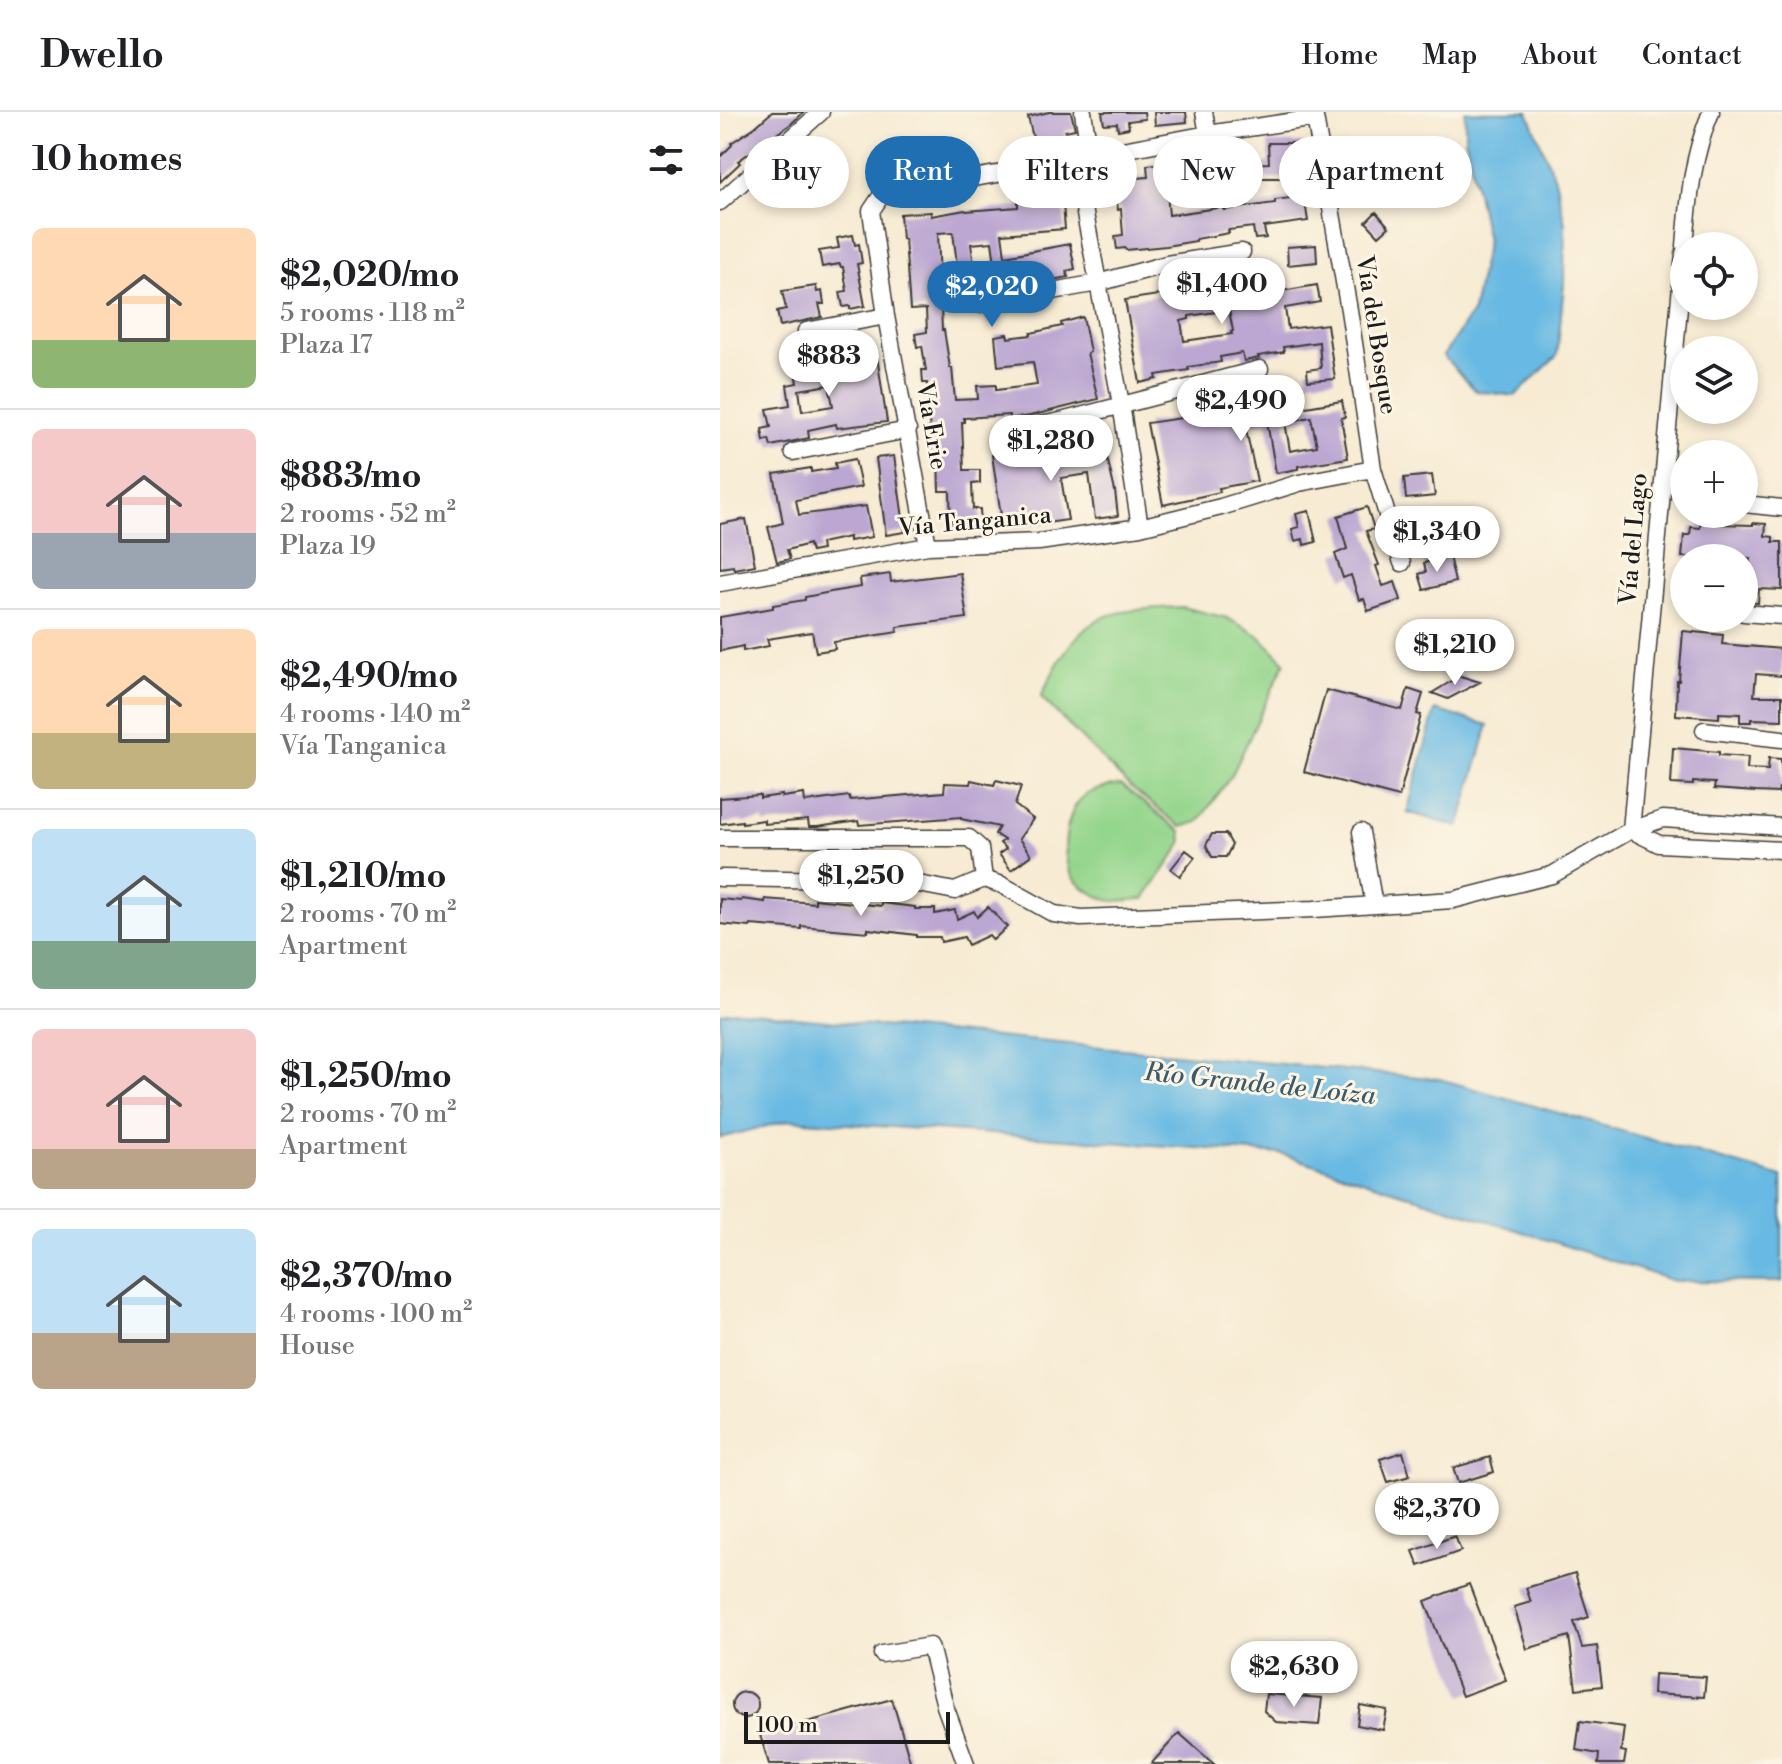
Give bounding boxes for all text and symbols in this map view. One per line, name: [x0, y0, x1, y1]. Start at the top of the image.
text: Dwello: [40, 32, 164, 79]
text: Home: [1302, 38, 1378, 73]
text: Map: [1422, 38, 1477, 73]
text: About: [1521, 38, 1598, 73]
text: Contact: [1642, 38, 1742, 73]
chip: Buy: [744, 136, 849, 208]
chip: Rent: [865, 136, 981, 208]
chip: Filters: [997, 136, 1137, 208]
chip: New: [1153, 136, 1263, 208]
chip: Apartment: [1279, 136, 1472, 208]
icon: filters: [644, 138, 688, 182]
text: 10 homes: [32, 139, 182, 181]
map controls: [1670, 232, 1758, 632]
button: locate: [1670, 232, 1758, 320]
street label: Vía del Bosque: [1349, 253, 1403, 416]
text: $2,020/mo: [280, 255, 460, 297]
pin: $1,400: [1157, 258, 1287, 326]
icon: home: [96, 260, 192, 356]
pin: $2,020: [927, 261, 1057, 329]
text: $1,400: [1176, 268, 1268, 300]
text: $2,020: [945, 271, 1039, 303]
text: 5 rooms · 118 m²: [280, 297, 465, 329]
text: Plaza 17: [280, 329, 373, 361]
pin: $883: [782, 330, 876, 398]
button: layers: [1670, 336, 1758, 424]
text: $883: [797, 340, 861, 372]
pin: $2,490: [1176, 375, 1306, 443]
street label: Vía Erie: [908, 379, 953, 472]
text: $2,490: [1195, 385, 1287, 417]
pin: $1,280: [986, 415, 1116, 483]
text: $1,280: [1007, 425, 1095, 457]
button: +: [1670, 440, 1758, 528]
text: $883/mo: [280, 456, 421, 498]
icon: home: [96, 461, 192, 557]
street label: Vía del Lago: [1613, 472, 1655, 607]
text: 2 rooms · 52 m²: [280, 498, 456, 530]
street label: Vía Tanganica: [896, 500, 1054, 544]
pin: $1,340: [1372, 506, 1502, 574]
text: $1,340: [1393, 516, 1481, 548]
text: Plaza 19: [280, 530, 376, 562]
button: −: [1670, 544, 1758, 632]
pin: $1,210: [1390, 619, 1520, 687]
text: $1,210: [1413, 629, 1497, 661]
text: $2,490/mo: [280, 656, 458, 698]
icon: home: [96, 661, 192, 757]
text: 4 rooms · 140 m²: [280, 698, 470, 730]
text: Vía Tanganica: [280, 730, 447, 762]
pin: $1,250: [796, 850, 926, 918]
text: $1,210/mo: [280, 856, 446, 898]
text: $1,250: [817, 860, 905, 892]
icon: home: [96, 861, 192, 957]
text: 2 rooms · 70 m²: [280, 898, 456, 930]
text: Apartment: [280, 930, 408, 962]
text: $1,250/mo: [280, 1056, 452, 1098]
water label: Río Grande de Loíza: [1142, 1056, 1378, 1112]
icon: home: [96, 1061, 192, 1157]
text: 2 rooms · 70 m²: [280, 1098, 456, 1130]
text: Apartment: [280, 1130, 408, 1162]
text: $2,370/mo: [280, 1256, 453, 1298]
icon: home: [96, 1261, 192, 1357]
text: 4 rooms · 100 m²: [280, 1298, 472, 1330]
text: House: [280, 1330, 355, 1362]
pin: $2,370: [1372, 1483, 1502, 1551]
text: $2,370: [1393, 1493, 1481, 1525]
pin: $2,630: [1229, 1641, 1359, 1709]
text: $2,630: [1249, 1651, 1339, 1683]
scale bar: [744, 1708, 950, 1744]
text: 100 m: [756, 1712, 818, 1739]

